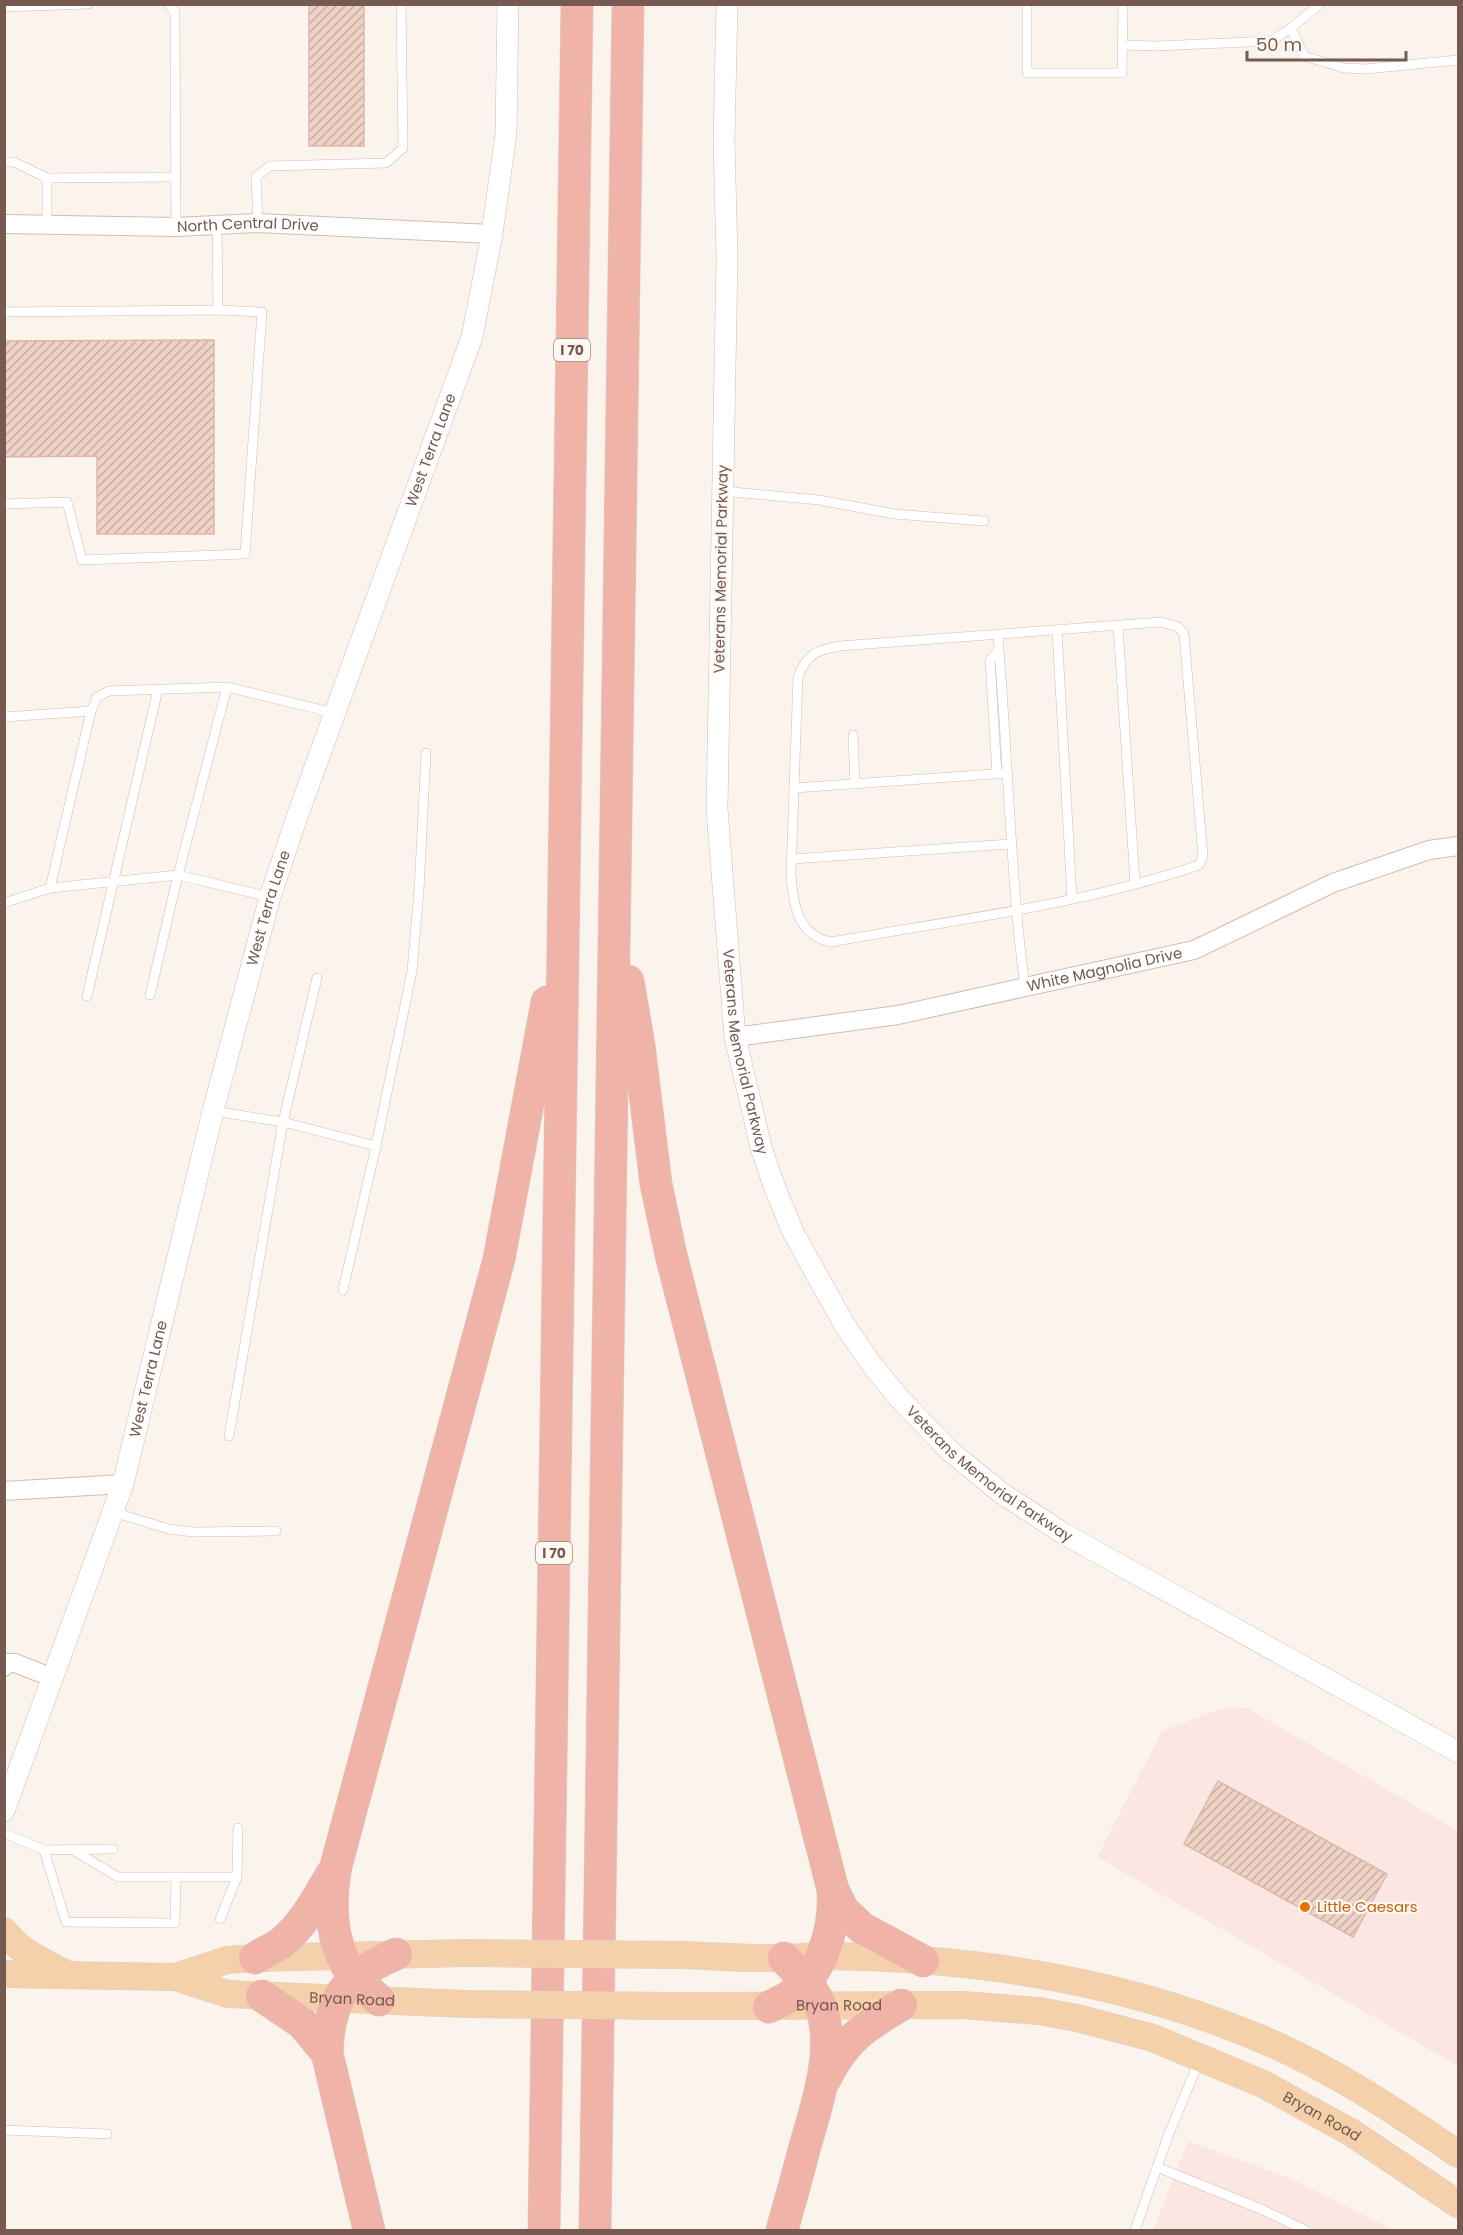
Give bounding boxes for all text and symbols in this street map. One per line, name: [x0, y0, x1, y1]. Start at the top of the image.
scale bar: [1247, 24, 1406, 62]
text: 50 m: [1256, 32, 1302, 57]
street label: North Central Drive: [176, 212, 319, 237]
road number: I 70: [554, 339, 590, 361]
street label: West Terra Lane: [400, 390, 461, 510]
street label: Veterans Memorial Parkway: [708, 464, 733, 674]
street label: West Terra Lane: [241, 847, 295, 968]
street label: White Magnolia Drive: [1025, 942, 1184, 996]
street label: Veterans Memorial Parkway: [718, 948, 774, 1157]
street label: West Terra Lane: [124, 1318, 172, 1439]
street label: Veterans Memorial Parkway: [902, 1401, 1077, 1547]
road number: I 70: [536, 1542, 572, 1564]
place label: Little Caesars: [1317, 1896, 1418, 1917]
marker: Little Caesars: [1298, 1900, 1312, 1914]
street label: Bryan Road: [309, 1986, 396, 2011]
street label: Bryan Road: [796, 1994, 882, 2016]
street label: Bryan Road: [1279, 2086, 1365, 2146]

